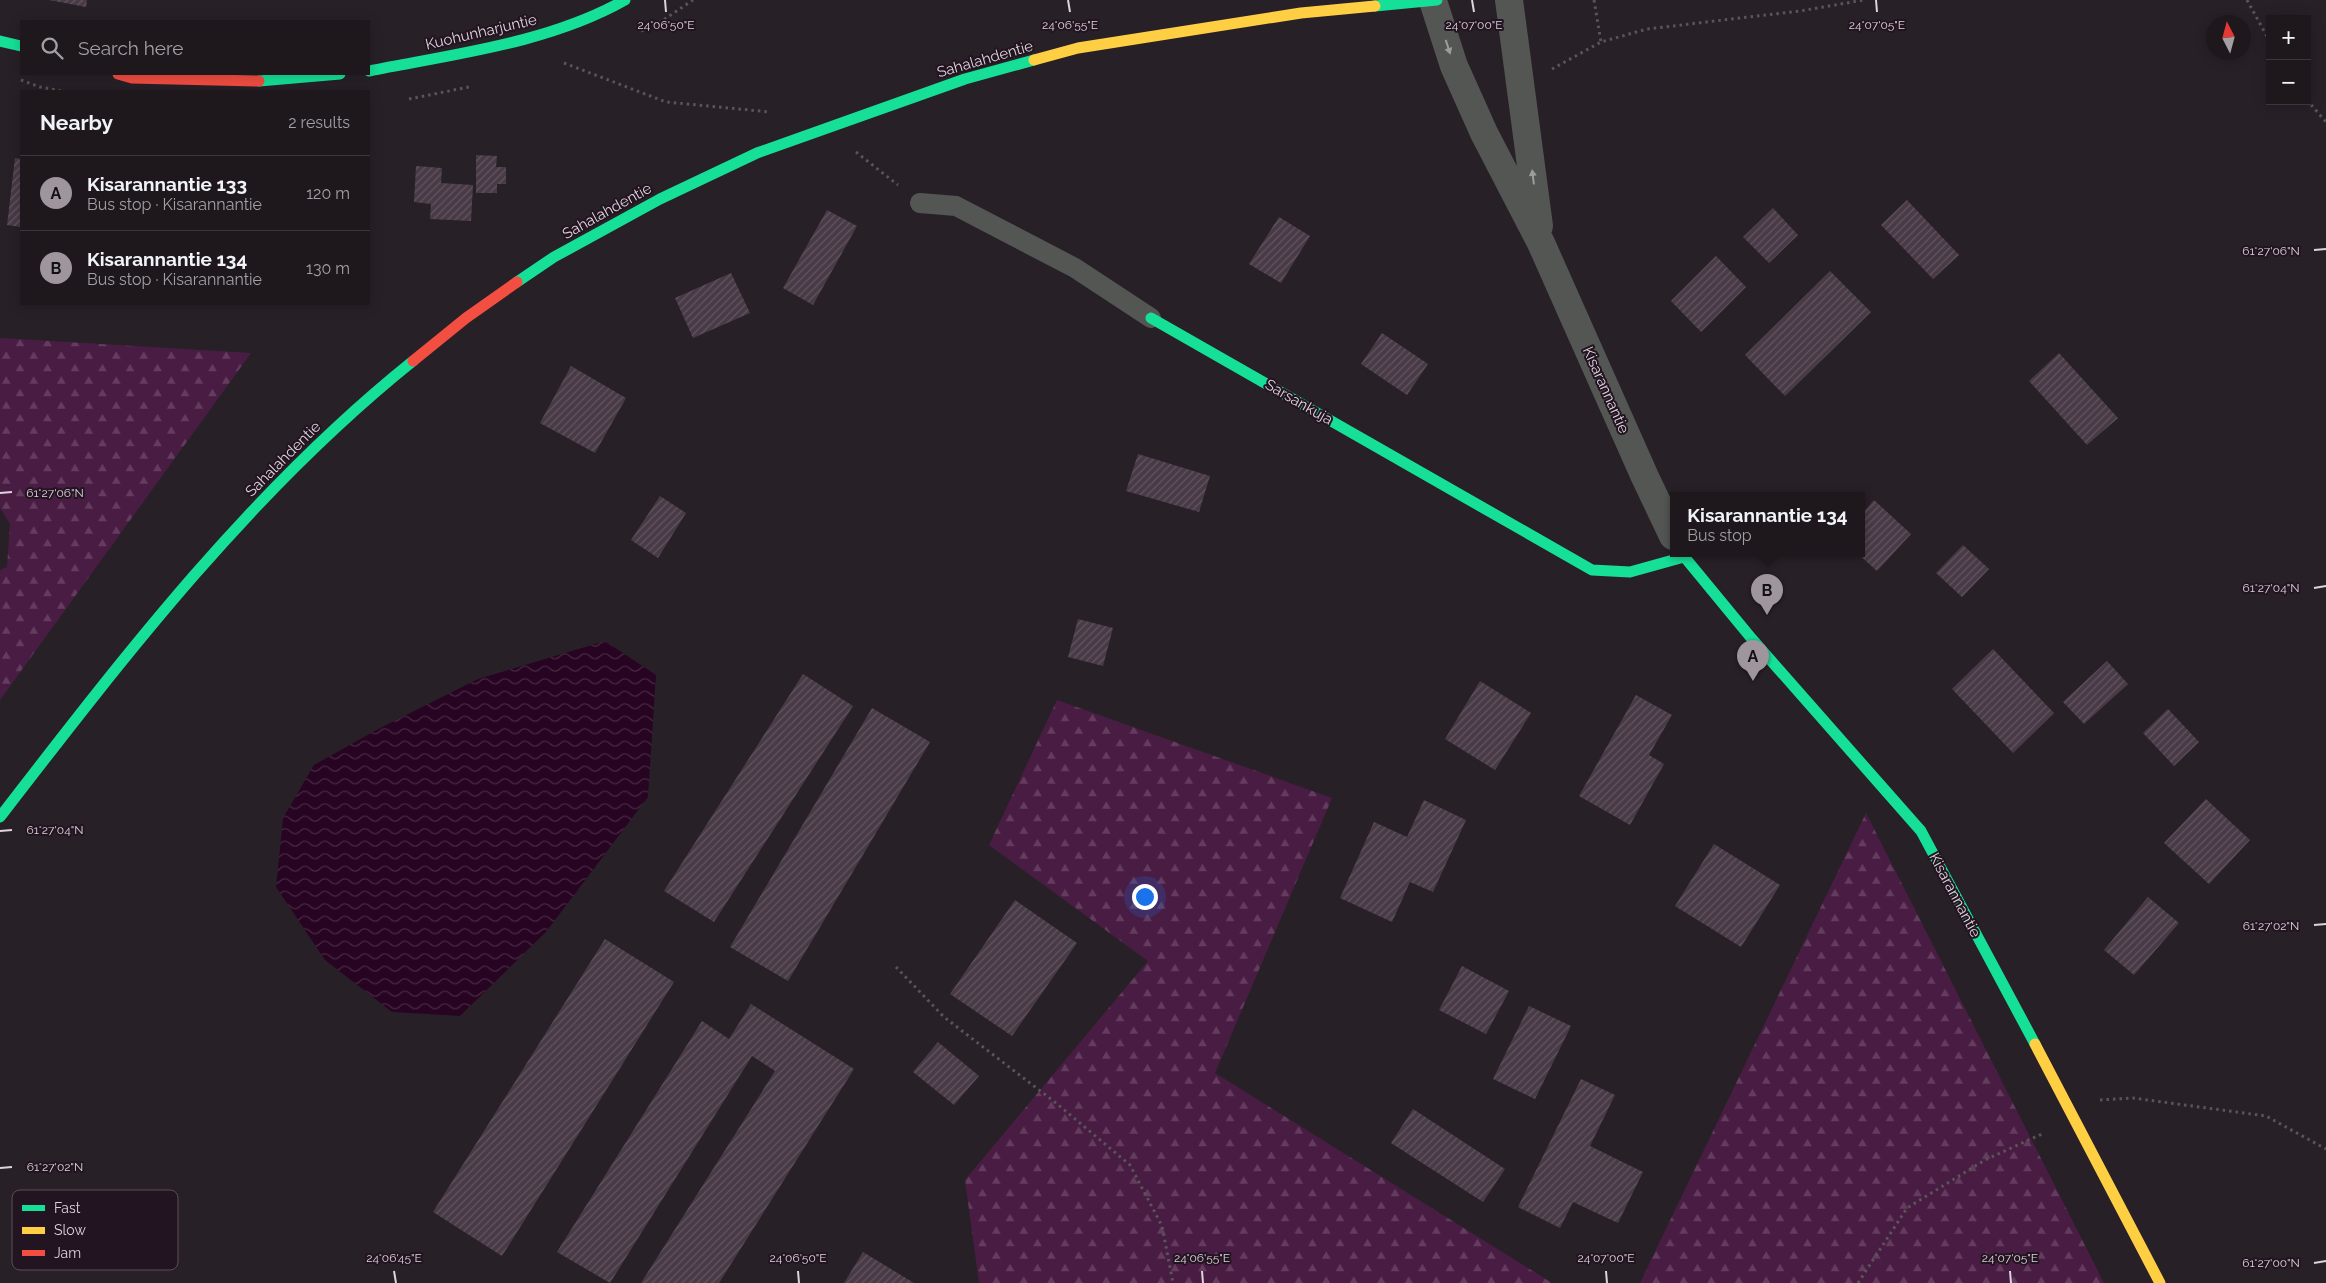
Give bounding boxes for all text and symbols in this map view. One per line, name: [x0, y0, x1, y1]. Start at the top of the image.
street label: Kuohunharjuntie: [424, 10, 539, 54]
north arrow: [2206, 15, 2251, 60]
map controls: [2266, 15, 2311, 105]
button: +: [2266, 15, 2311, 60]
text: 24°06'50"E: [637, 18, 695, 32]
text: 24°06'55"E: [1042, 18, 1098, 32]
text: 24°07'00"E: [1445, 18, 1503, 32]
text: 24°07'05"E: [1849, 18, 1905, 32]
search box: [20, 20, 370, 75]
icon: search: [38, 34, 66, 62]
text: Search here: [78, 37, 184, 59]
street label: Sahalahdentie: [935, 37, 1035, 81]
one-way arrow: [1444, 40, 1452, 55]
button: −: [2266, 60, 2311, 105]
text: Nearby: [40, 110, 113, 135]
text: 2 results: [288, 113, 350, 132]
one-way arrow: [1529, 169, 1537, 185]
text: Kisarannantie 133: [87, 173, 247, 195]
street label: Sahalahdentie: [559, 179, 655, 243]
text: A: [51, 184, 61, 203]
text: 120 m: [306, 184, 350, 203]
text: Bus stop · Kisarannantie: [87, 195, 262, 214]
text: 61°27'06"N: [2242, 244, 2300, 258]
text: Kisarannantie 134: [87, 248, 247, 270]
text: B: [51, 259, 61, 278]
text: 130 m: [306, 259, 350, 278]
text: Bus stop · Kisarannantie: [87, 270, 262, 289]
street label: Kisarannantie: [1579, 344, 1633, 436]
street label: Sarsankuja: [1262, 375, 1336, 429]
street label: Sahalahdentie: [242, 417, 325, 500]
text: 61°27'06"N: [26, 486, 84, 500]
popup: [1670, 492, 1865, 557]
text: Kisarannantie 134: [1687, 504, 1848, 526]
text: Bus stop: [1687, 526, 1752, 545]
pin: B: [1751, 574, 1783, 615]
text: 61°27'04"N: [2243, 581, 2299, 595]
pin: A: [1737, 640, 1769, 681]
text: 61°27'04"N: [27, 823, 83, 837]
street label: Kisarannantie: [1925, 850, 1985, 941]
your location: [1132, 884, 1158, 910]
text: 61°27'02"N: [2243, 919, 2299, 933]
text: 61°27'02"N: [27, 1160, 83, 1174]
legend: [12, 1190, 178, 1270]
text: Fast: [54, 1200, 81, 1216]
text: Slow: [54, 1222, 86, 1238]
text: Jam: [54, 1245, 81, 1261]
text: 24°06'45"E: [366, 1251, 422, 1265]
text: 24°06'50"E: [769, 1251, 827, 1265]
text: 24°06'55"E: [1174, 1251, 1230, 1265]
text: 24°07'00"E: [1577, 1251, 1635, 1265]
text: 24°07'05"E: [1982, 1251, 2038, 1265]
text: 61°27'00"N: [2242, 1256, 2300, 1270]

